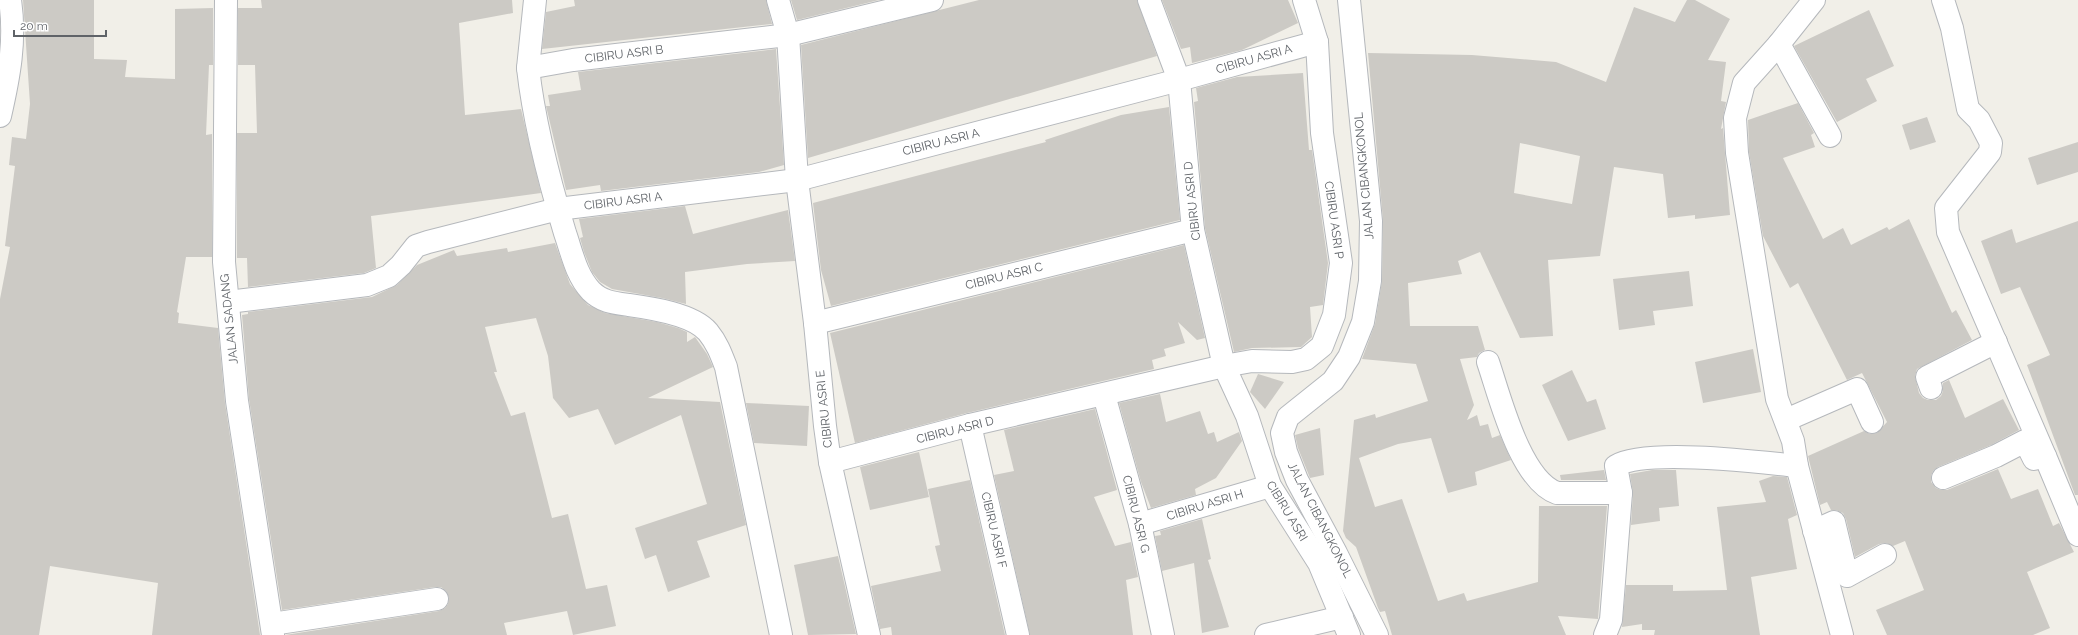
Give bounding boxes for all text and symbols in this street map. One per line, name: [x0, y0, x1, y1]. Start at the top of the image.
scale bar: [14, 12, 106, 38]
text: 20 m: [20, 19, 48, 33]
street label: CIBIRU ASRI A: [1214, 41, 1294, 77]
street label: CIBIRU ASRI B: [584, 42, 664, 66]
street label: JALAN CIBANGKONOL: [1351, 112, 1377, 240]
street label: CIBIRU ASRI A: [901, 126, 981, 158]
street label: CIBIRU ASRI D: [1181, 160, 1203, 241]
street label: CIBIRU ASRI P: [1322, 180, 1346, 260]
street label: CIBIRU ASRI A: [583, 189, 663, 213]
street label: CIBIRU ASRI C: [964, 260, 1044, 292]
street label: JALAN SADANG: [217, 273, 241, 365]
street label: CIBIRU ASRI E: [813, 369, 835, 449]
street label: CIBIRU ASRI D: [915, 413, 996, 446]
street label: JALAN CIBANGKONOL: [1285, 460, 1355, 580]
street label: CIBIRU ASRI G: [1120, 474, 1152, 554]
street label: CIBIRU ASRI: [1264, 478, 1310, 544]
street label: CIBIRU ASRI H: [1165, 487, 1245, 523]
street label: CIBIRU ASRI F: [978, 490, 1010, 570]

